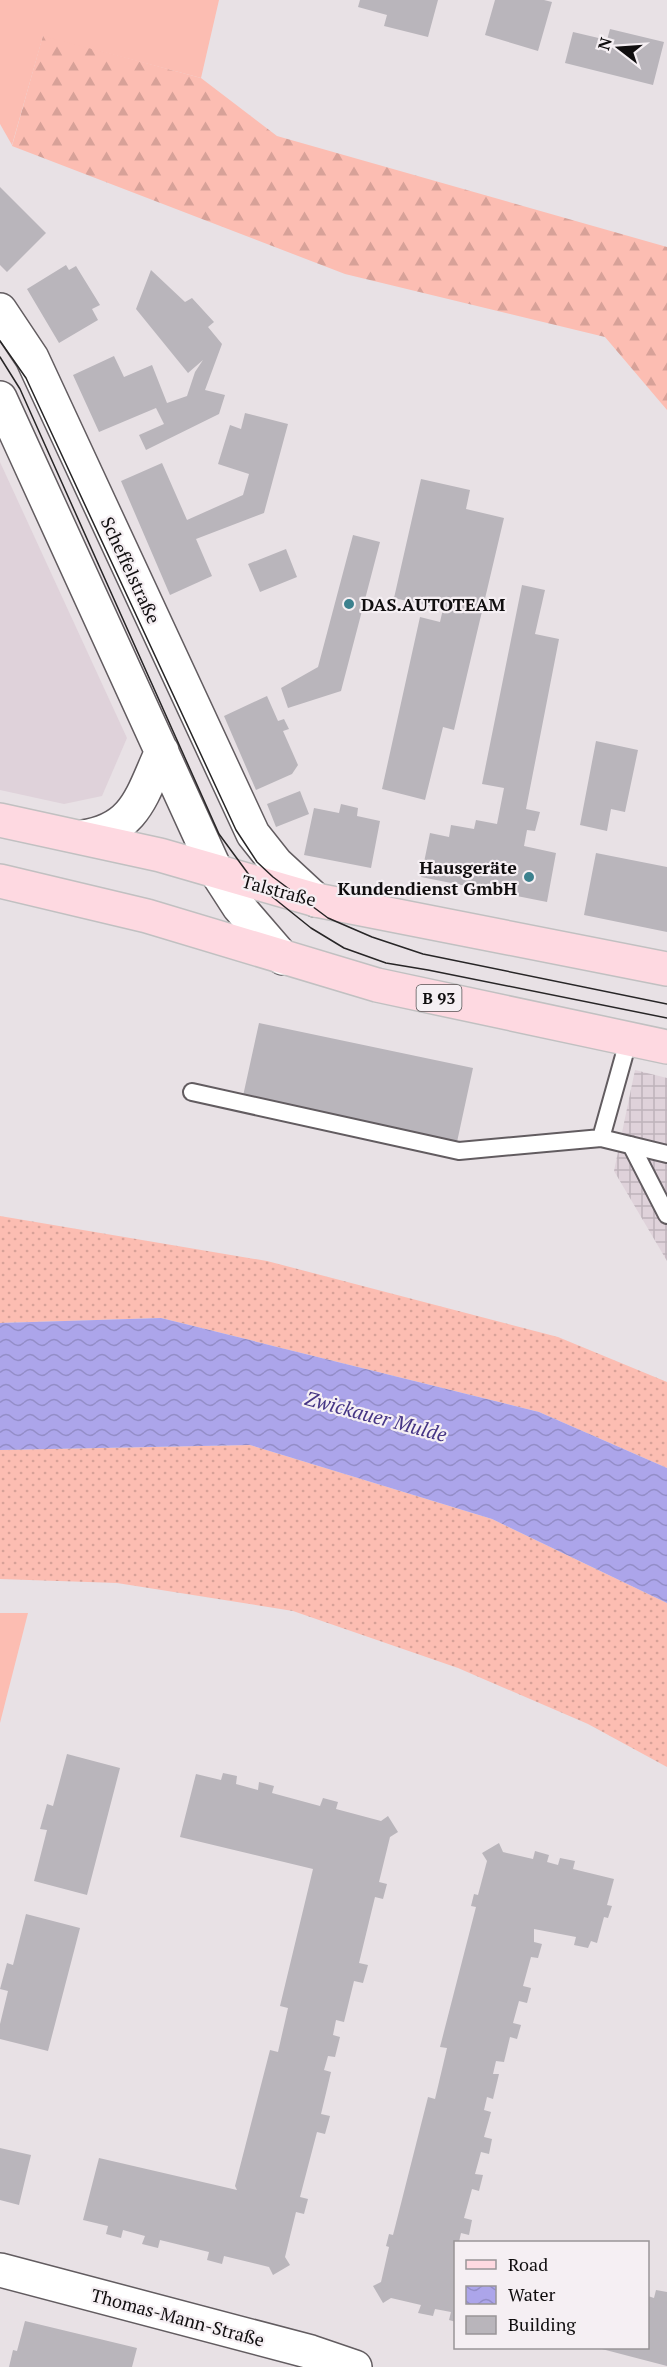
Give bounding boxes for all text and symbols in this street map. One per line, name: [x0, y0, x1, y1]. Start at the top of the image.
north arrow: [589, 18, 649, 78]
text: N: [592, 35, 617, 53]
street label: Scheffelstraße: [96, 513, 166, 627]
place label: DAS.AUTOTEAM: [361, 592, 506, 616]
marker: DAS.AUTOTEAM: [342, 597, 356, 611]
place label: Hausgeräte Kundendienst GmbH: [337, 855, 517, 900]
street label: Talstraße: [239, 869, 319, 911]
marker: Hausgeräte Kundendienst GmbH: [522, 870, 536, 884]
road number: B 93: [416, 985, 462, 1011]
water label: Zwickauer Mulde: [302, 1384, 450, 1448]
legend: [454, 2241, 649, 2349]
text: Road: [508, 2252, 548, 2276]
street label: Thomas-Mann-Straße: [89, 2282, 267, 2352]
text: Water: [508, 2282, 555, 2306]
text: Building: [508, 2312, 576, 2336]

